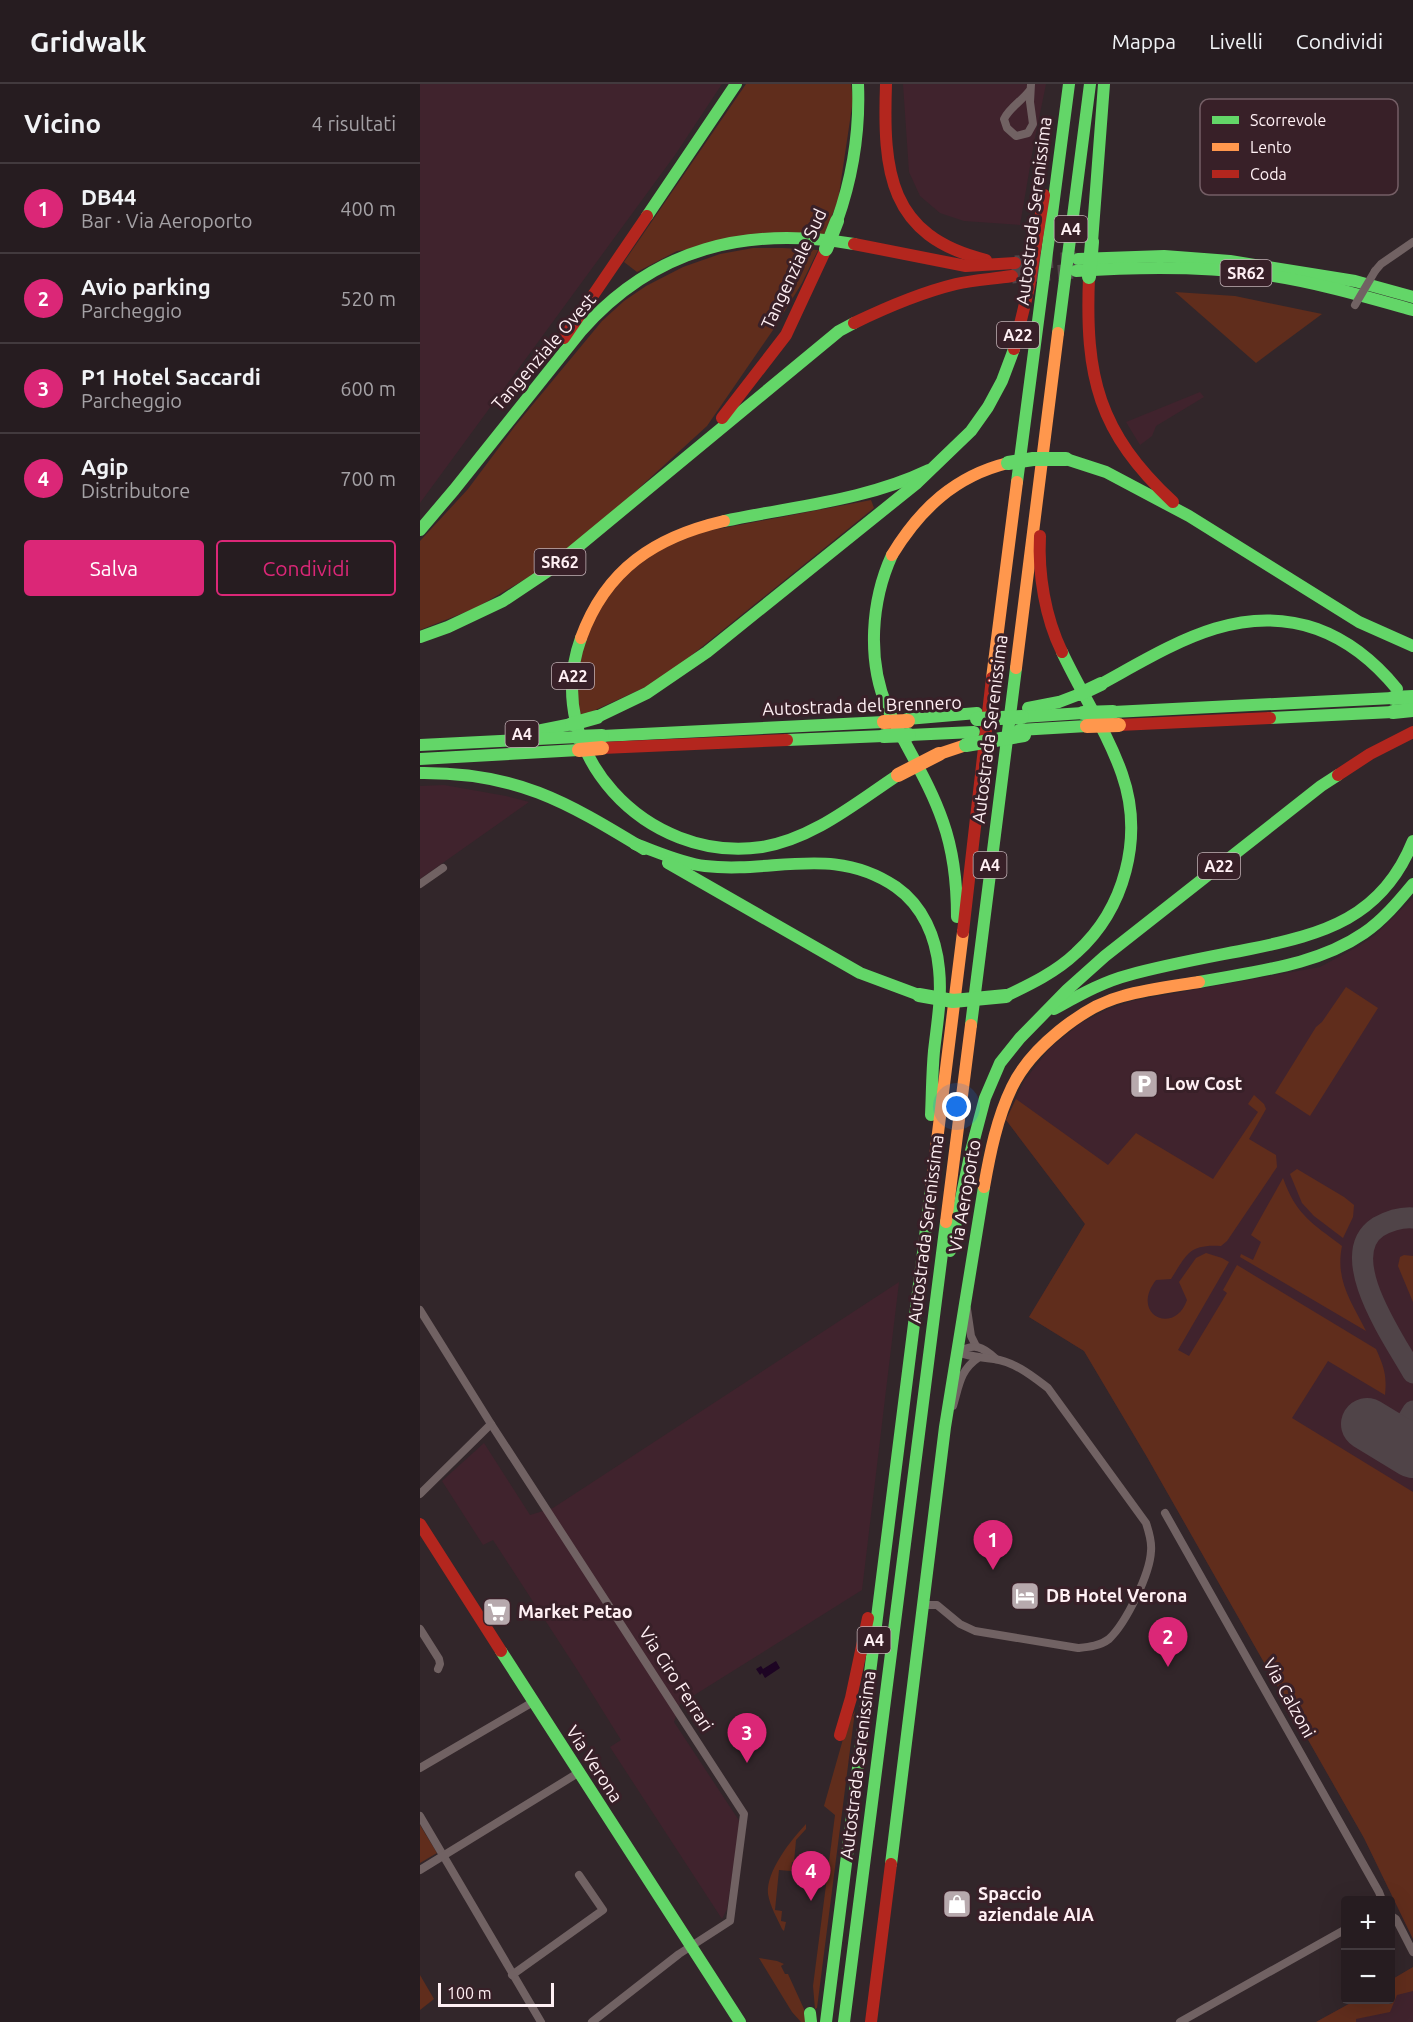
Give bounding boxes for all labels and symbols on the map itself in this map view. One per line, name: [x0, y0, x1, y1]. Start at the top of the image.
legend: [1200, 99, 1398, 195]
text: Scorrevole: [1250, 111, 1326, 129]
street label: Autostrada Serenissima: [1012, 115, 1055, 306]
text: Lento: [1250, 138, 1292, 156]
text: Coda: [1250, 165, 1287, 183]
street label: Tangenziale Sud: [756, 205, 830, 332]
road number: A4: [1054, 216, 1088, 242]
road number: SR62: [1220, 260, 1272, 286]
street label: Tangenziale Ovest: [487, 289, 599, 414]
road number: A22: [997, 322, 1039, 348]
road number: SR62: [534, 549, 586, 575]
street label: Autostrada Serenissima: [968, 633, 1011, 824]
road number: A22: [552, 663, 594, 689]
street label: Autostrada del Brennero: [762, 692, 962, 718]
road number: A4: [506, 721, 538, 747]
road number: A4: [974, 852, 1006, 878]
road number: A22: [1198, 853, 1240, 879]
parking icon: Low Cost: [1128, 1068, 1160, 1100]
place label: Low Cost: [1165, 1073, 1243, 1093]
your location: [942, 1092, 971, 1121]
street label: Autostrada Serenissima: [904, 1133, 947, 1324]
street label: Via Aeroporto: [944, 1138, 984, 1254]
pin: 1: [974, 1520, 1012, 1570]
hotel icon: DB Hotel Verona: [1009, 1580, 1041, 1612]
place label: DB Hotel Verona: [1046, 1585, 1187, 1605]
supermarket icon: Market Petao: [481, 1596, 513, 1628]
place label: Market Petao: [518, 1601, 633, 1621]
pin: 2: [1148, 1618, 1188, 1667]
street label: Via Ciro Ferrari: [636, 1623, 718, 1734]
road number: A4: [858, 1627, 890, 1653]
street label: Via Calzoni: [1260, 1654, 1320, 1741]
street label: Autostrada Serenissima: [836, 1669, 879, 1860]
pin: 3: [728, 1714, 766, 1763]
street label: Via Verona: [563, 1721, 627, 1806]
pin: 4: [792, 1852, 830, 1901]
place label: Spaccio aziendale AIA: [978, 1883, 1094, 1924]
shop icon: Spaccio aziendale AIA: [941, 1888, 973, 1920]
scale bar: [438, 1980, 554, 2008]

